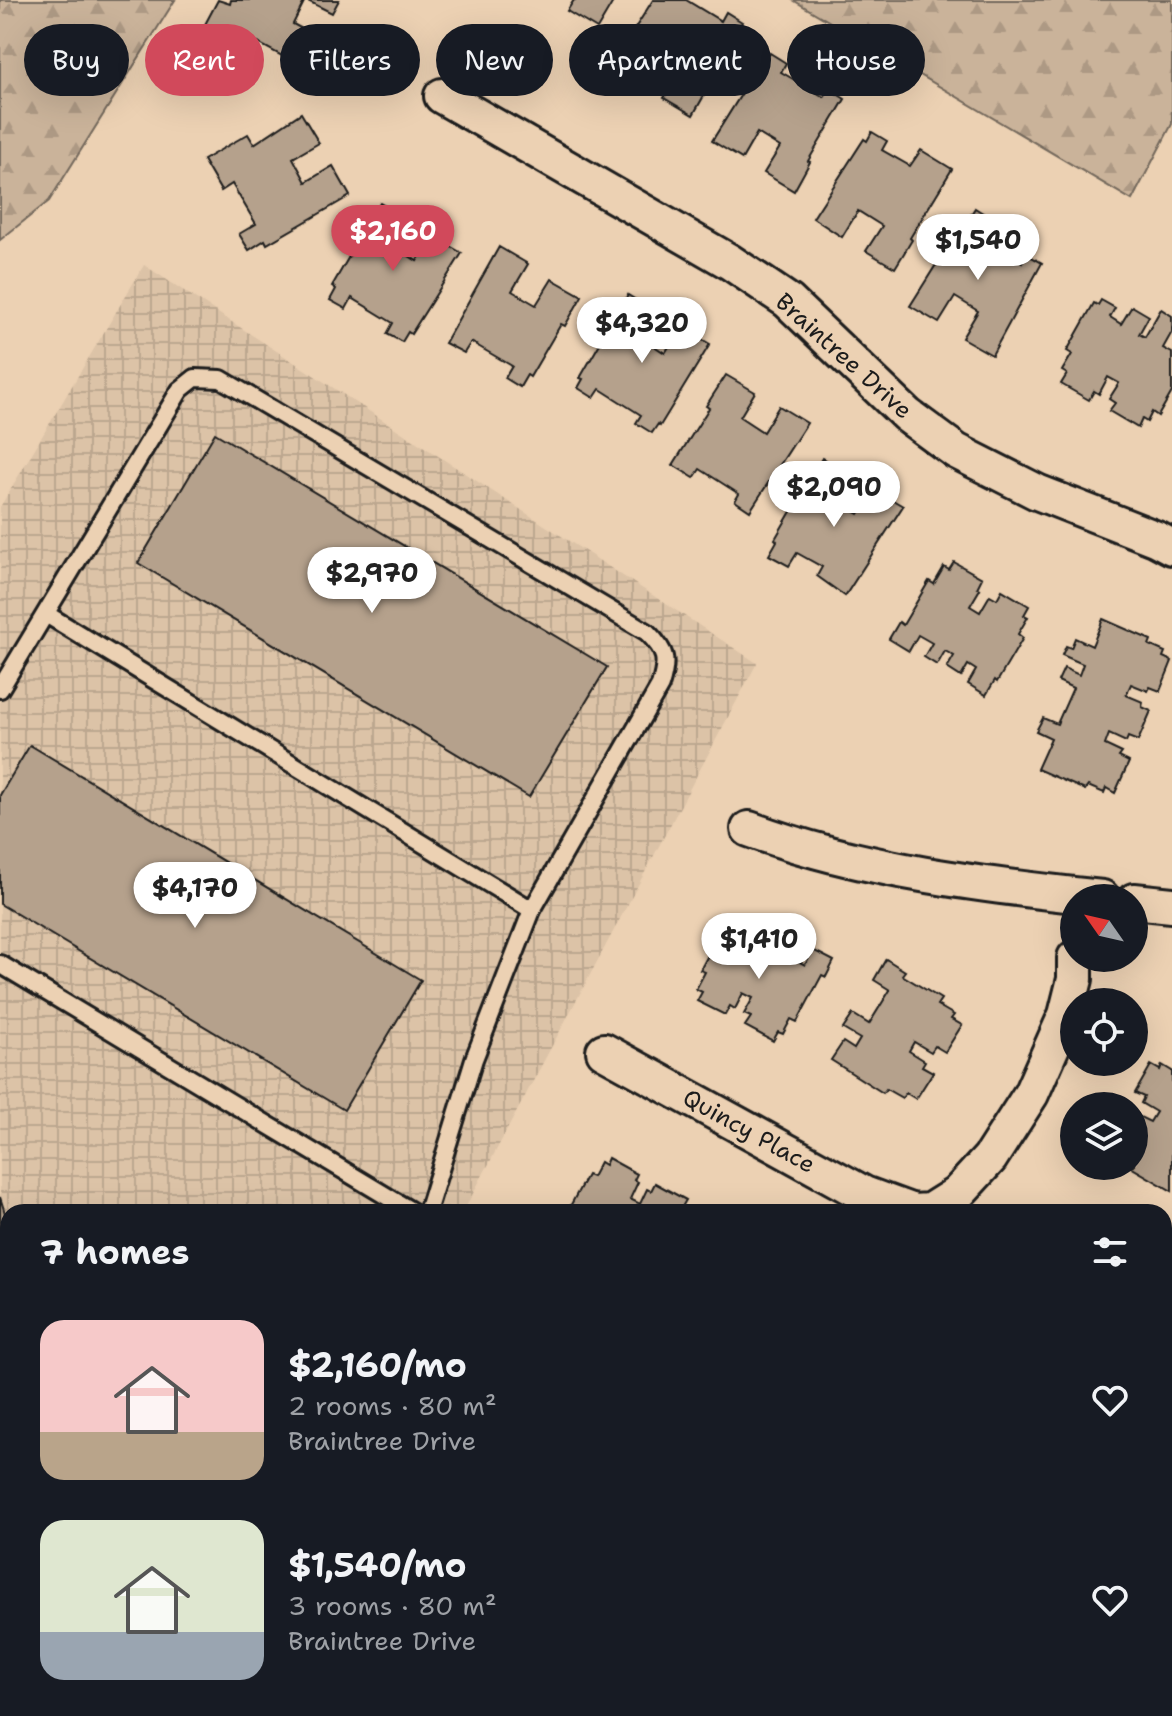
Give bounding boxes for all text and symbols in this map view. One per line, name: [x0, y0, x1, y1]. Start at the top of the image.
chip: Buy: [24, 24, 129, 96]
chip: Rent: [145, 24, 264, 96]
chip: Filters: [280, 24, 420, 96]
chip: New: [436, 24, 553, 96]
chip: Apartment: [569, 24, 771, 96]
chip: House: [787, 24, 925, 96]
pin: $2,160: [328, 205, 458, 273]
text: $2,160: [349, 213, 437, 248]
pin: $1,540: [913, 214, 1043, 282]
text: $1,540: [934, 222, 1022, 257]
street label: Braintree Drive: [769, 286, 919, 426]
pin: $4,320: [577, 297, 707, 365]
text: $4,320: [595, 305, 689, 340]
pin: $2,090: [769, 461, 899, 529]
text: $2,090: [786, 469, 882, 504]
pin: $2,970: [307, 547, 437, 615]
text: $2,970: [325, 555, 419, 590]
pin: $4,170: [130, 862, 260, 930]
text: $4,170: [152, 870, 238, 905]
north arrow: [1060, 884, 1148, 972]
map controls: [1060, 884, 1148, 1180]
pin: $1,410: [694, 913, 824, 981]
text: $1,410: [719, 921, 799, 956]
button: locate: [1060, 988, 1148, 1076]
street label: Quincy Place: [677, 1081, 821, 1181]
button: layers: [1060, 1092, 1148, 1180]
text: 7 homes: [40, 1229, 189, 1275]
icon: filters: [1088, 1230, 1132, 1274]
text: $2,160/mo: [288, 1342, 467, 1388]
icon: home: [104, 1352, 200, 1448]
icon: heart: [1088, 1378, 1132, 1422]
text: 2 rooms · 80 m²: [288, 1388, 497, 1423]
text: Braintree Drive: [288, 1423, 476, 1458]
text: $1,540/mo: [288, 1542, 467, 1588]
icon: home: [104, 1552, 200, 1648]
icon: heart: [1088, 1578, 1132, 1622]
text: 3 rooms · 80 m²: [288, 1588, 497, 1623]
text: Braintree Drive: [288, 1623, 476, 1658]

